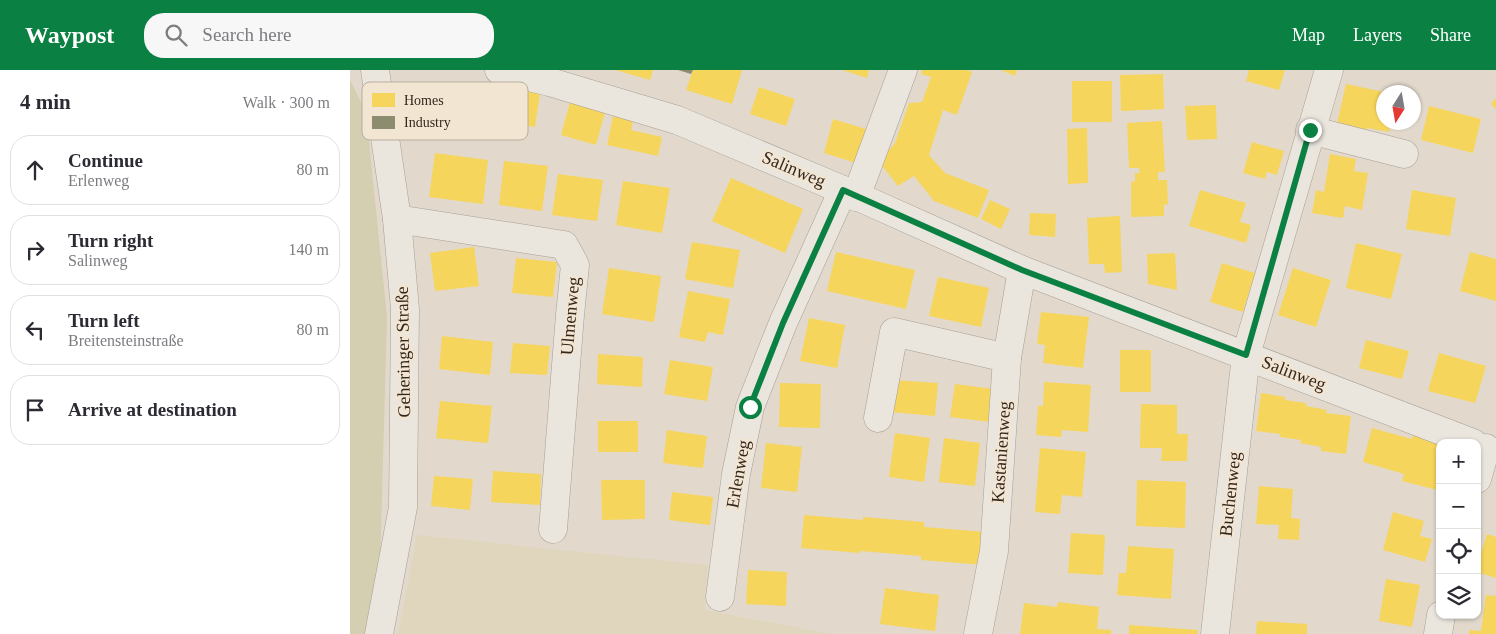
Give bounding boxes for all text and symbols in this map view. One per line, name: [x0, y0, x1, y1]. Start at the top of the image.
search box: [144, 13, 494, 58]
icon: search: [162, 21, 190, 49]
text: Waypost: [25, 22, 114, 48]
text: Search here: [202, 24, 292, 45]
text: Map: [1292, 25, 1325, 45]
text: Layers: [1353, 25, 1402, 45]
text: Share: [1430, 25, 1471, 45]
legend: [362, 82, 528, 140]
north arrow: [1376, 85, 1421, 130]
text: 4 min: [20, 90, 71, 114]
text: Homes: [404, 93, 444, 108]
text: Walk · 300 m: [243, 94, 330, 111]
text: Industry: [404, 115, 451, 130]
route end: [1299, 119, 1322, 142]
street label: Salinweg: [759, 147, 829, 191]
text: Continue: [68, 150, 143, 171]
icon: ahead: [21, 156, 49, 184]
text: 80 m: [297, 161, 329, 178]
text: Erlenweg: [68, 172, 129, 189]
text: Turn right: [68, 230, 153, 251]
icon: right: [21, 236, 49, 264]
text: 140 m: [289, 241, 329, 258]
text: Salinweg: [68, 252, 128, 269]
street label: Ulmenweg: [557, 276, 583, 356]
street label: Geheringer Straße: [392, 286, 414, 418]
text: Turn left: [68, 310, 140, 331]
icon: left: [21, 316, 49, 344]
text: 80 m: [297, 321, 329, 338]
text: Breitensteinstraße: [68, 332, 184, 349]
street label: Salinweg: [1259, 352, 1329, 394]
icon: arrive: [21, 396, 49, 424]
route start: [739, 396, 762, 419]
text: Arrive at destination: [68, 399, 237, 420]
street label: Kastanienweg: [987, 400, 1015, 504]
street label: Erlenweg: [722, 438, 754, 510]
map controls: [1436, 439, 1481, 619]
button: +: [1436, 439, 1481, 484]
street label: Buchenweg: [1216, 451, 1244, 537]
button: −: [1436, 484, 1481, 529]
button: locate: [1436, 529, 1481, 574]
button: layers: [1436, 574, 1481, 619]

